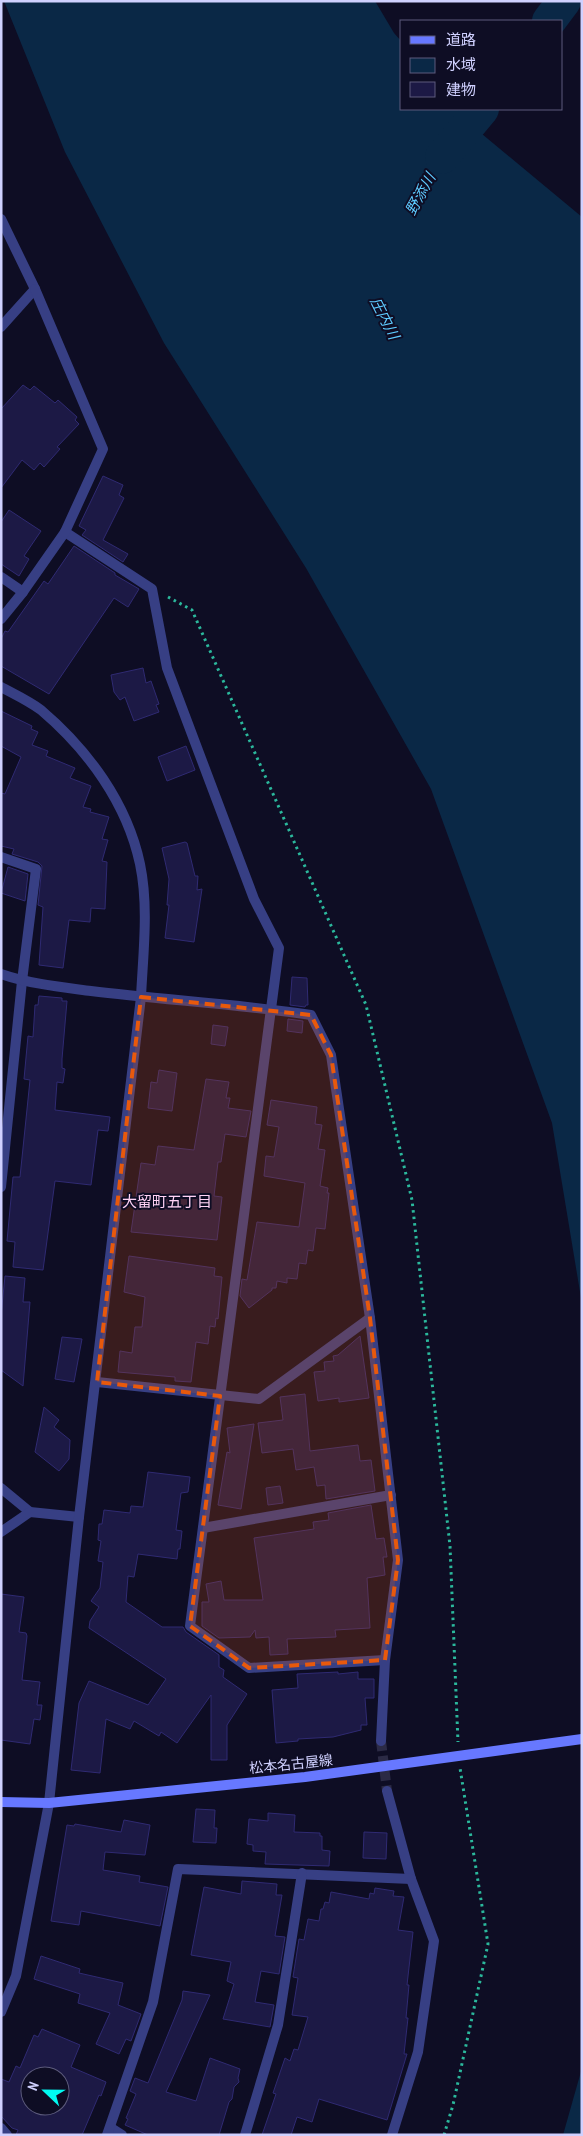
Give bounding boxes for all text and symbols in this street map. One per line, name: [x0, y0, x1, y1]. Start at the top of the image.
legend: [400, 20, 563, 110]
text: 道路: [446, 30, 476, 49]
text: 水域: [446, 55, 476, 74]
text: 建物: [446, 80, 476, 99]
water label: 野添川: [401, 168, 440, 218]
water label: 庄内川: [366, 294, 405, 344]
district label: 大留町五丁目: [122, 1192, 212, 1211]
street label: 松本名古屋線: [248, 1751, 334, 1777]
north arrow: [20, 2066, 70, 2116]
text: N: [23, 2079, 43, 2093]

